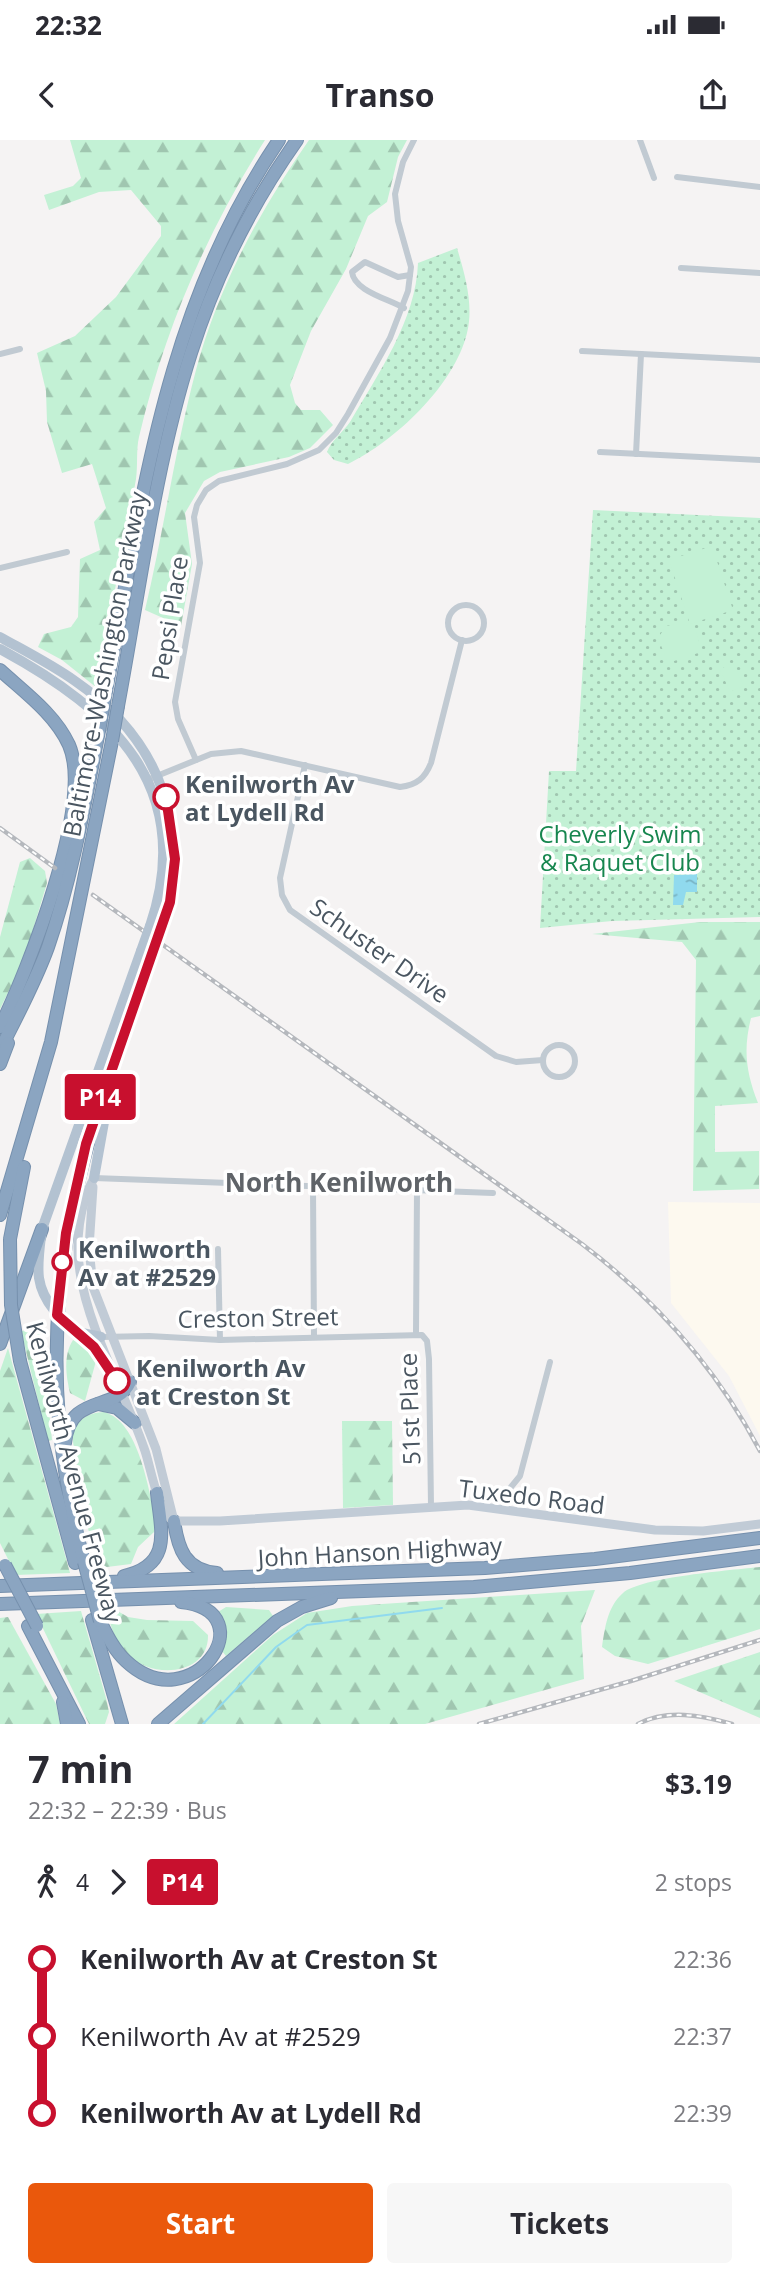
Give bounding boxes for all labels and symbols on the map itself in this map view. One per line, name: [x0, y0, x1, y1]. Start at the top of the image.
street label: Baltimore-Washington Parkway: [54, 488, 154, 839]
street label: Pepsi Place: [143, 554, 195, 682]
place label: Kenilworth Av at Lydell Rd: [185, 767, 355, 828]
marker: Kenilworth Av at Lydell Rd: [153, 784, 179, 810]
park label: Cheverly Swim & Raquet Club: [539, 817, 701, 878]
street label: Schuster Drive: [304, 890, 456, 1010]
line badge: P14: [60, 1074, 140, 1120]
district label: North Kenilworth: [225, 1164, 453, 1200]
place label: Kenilworth Av at #2529: [78, 1232, 216, 1293]
marker: Kenilworth Av at #2529: [52, 1252, 72, 1272]
street label: Creston Street: [177, 1299, 339, 1335]
street label: Kenilworth Avenue Freeway: [19, 1318, 131, 1627]
place label: Kenilworth Av at Creston St: [136, 1351, 306, 1412]
street label: 51st Place: [391, 1352, 427, 1466]
marker: Kenilworth Av at Creston St: [104, 1368, 130, 1394]
street label: Tuxedo Road: [457, 1471, 607, 1521]
street label: John Hanson Highway: [255, 1528, 504, 1574]

